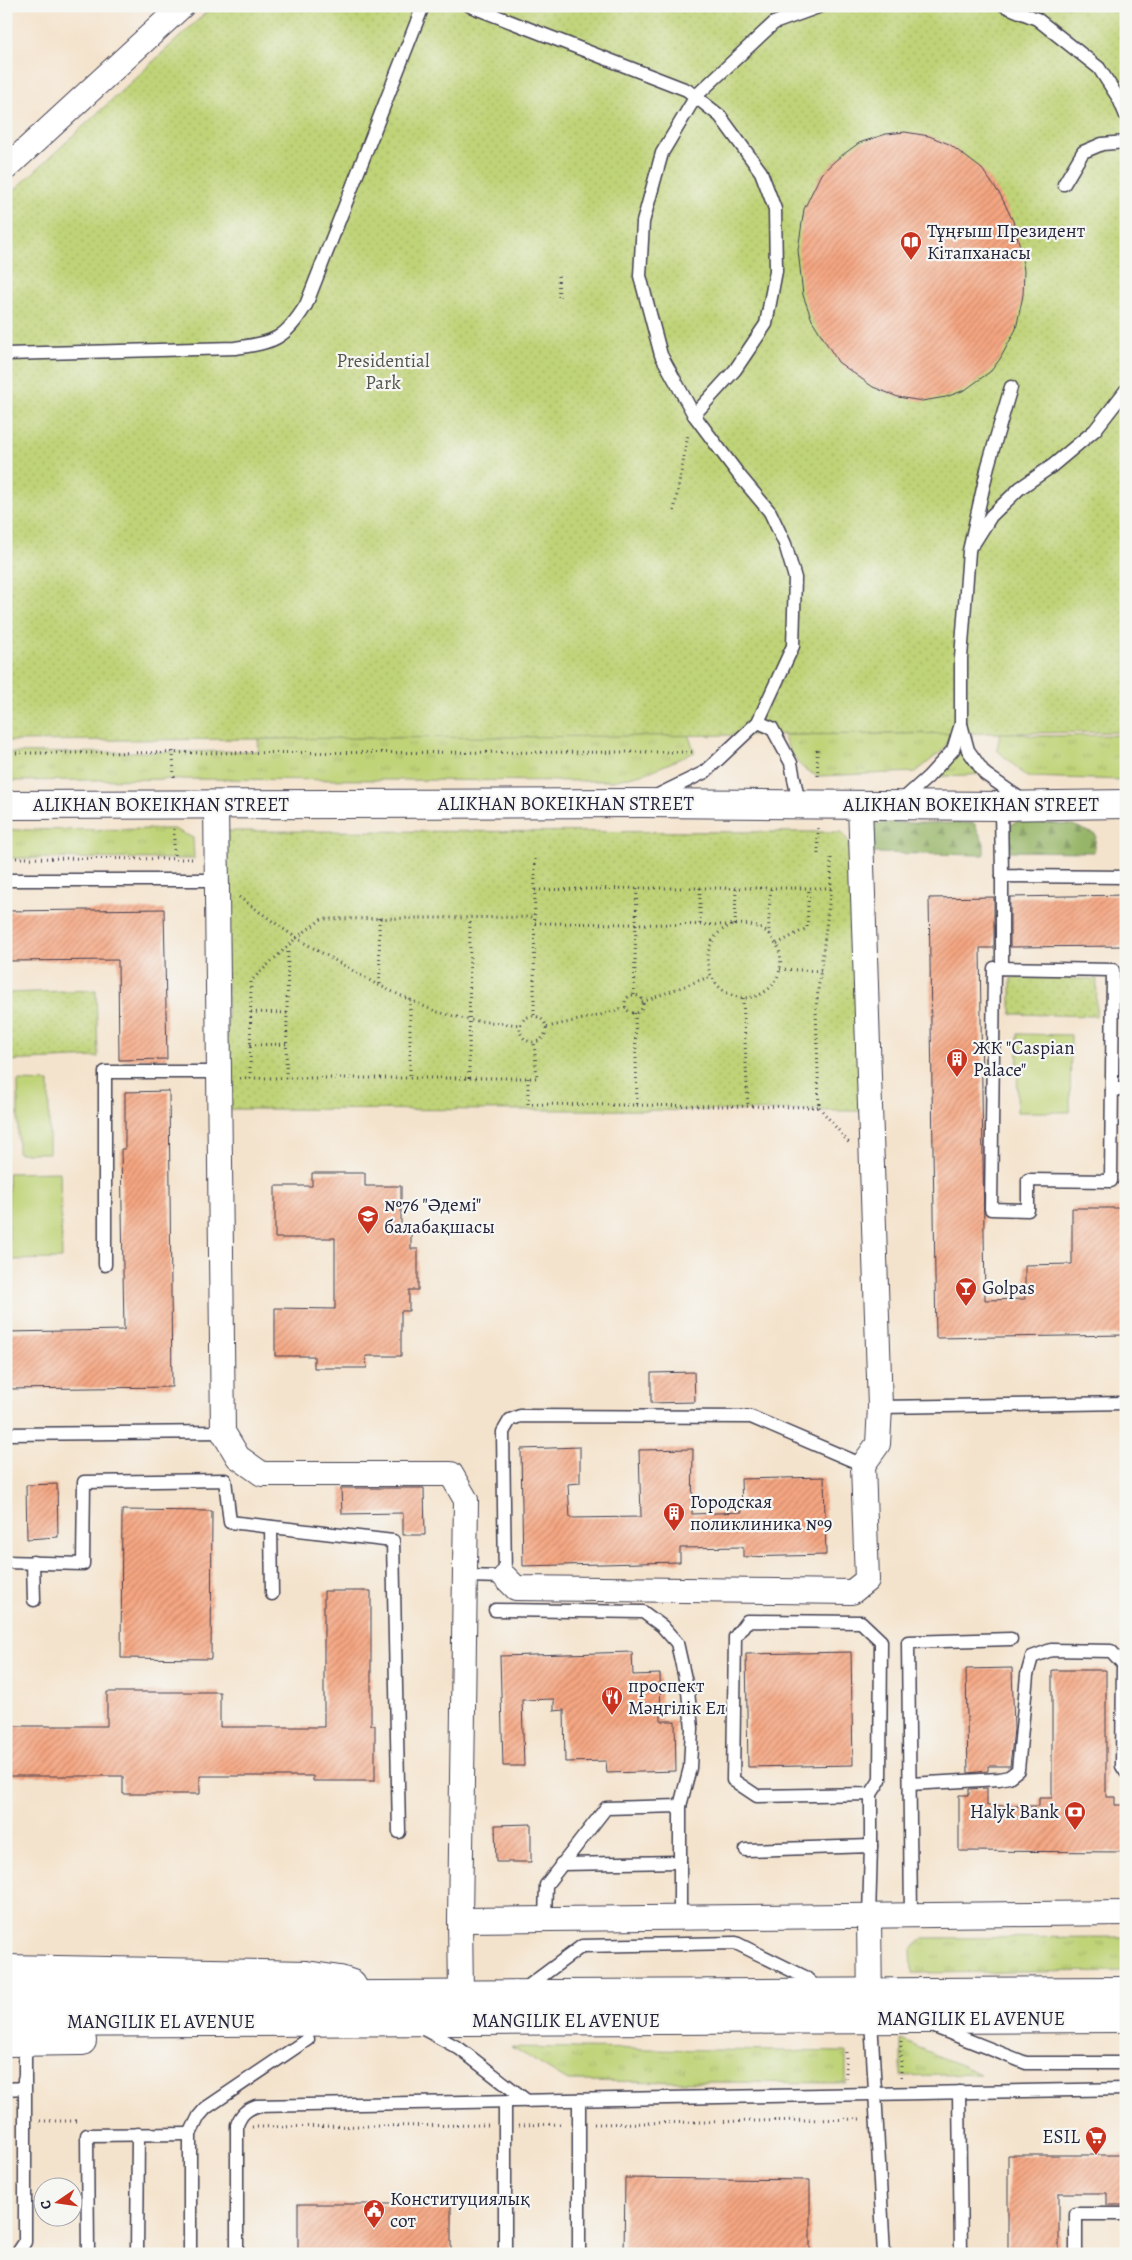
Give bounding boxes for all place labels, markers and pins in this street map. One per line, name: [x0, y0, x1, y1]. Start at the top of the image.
place label: Тұңғыш Президент Кітапханасы: [927, 218, 1086, 266]
library icon: Тұңғыш Президент Кітапханасы: [899, 230, 923, 261]
place label: ЖК "Caspian Palace": [973, 1035, 1075, 1083]
building icon: ЖК "Caspian Palace": [945, 1047, 969, 1078]
place label: №76 "Әдемі" балабақшасы: [384, 1192, 495, 1240]
school or university icon: №76 "Әдемі" балабақшасы: [356, 1204, 380, 1235]
place label: Golpas: [982, 1275, 1035, 1301]
bar icon: Golpas: [954, 1276, 978, 1307]
place label: Городская поликлиника №9: [690, 1489, 832, 1537]
building icon: Городская поликлиника №9: [662, 1501, 686, 1532]
place label: проспект Мәңгілік Ел: [628, 1673, 726, 1721]
restaurant icon: проспект Мәңгілік Ел: [600, 1685, 624, 1716]
place label: Halyk Bank: [970, 1799, 1060, 1825]
bank icon: Halyk Bank: [1063, 1800, 1087, 1831]
place label: ESIL: [1042, 2124, 1080, 2150]
supermarket icon: ESIL: [1084, 2125, 1108, 2156]
place label: Конституциялық сот: [390, 2186, 530, 2234]
public building icon: Конституциялық сот: [362, 2198, 386, 2229]

